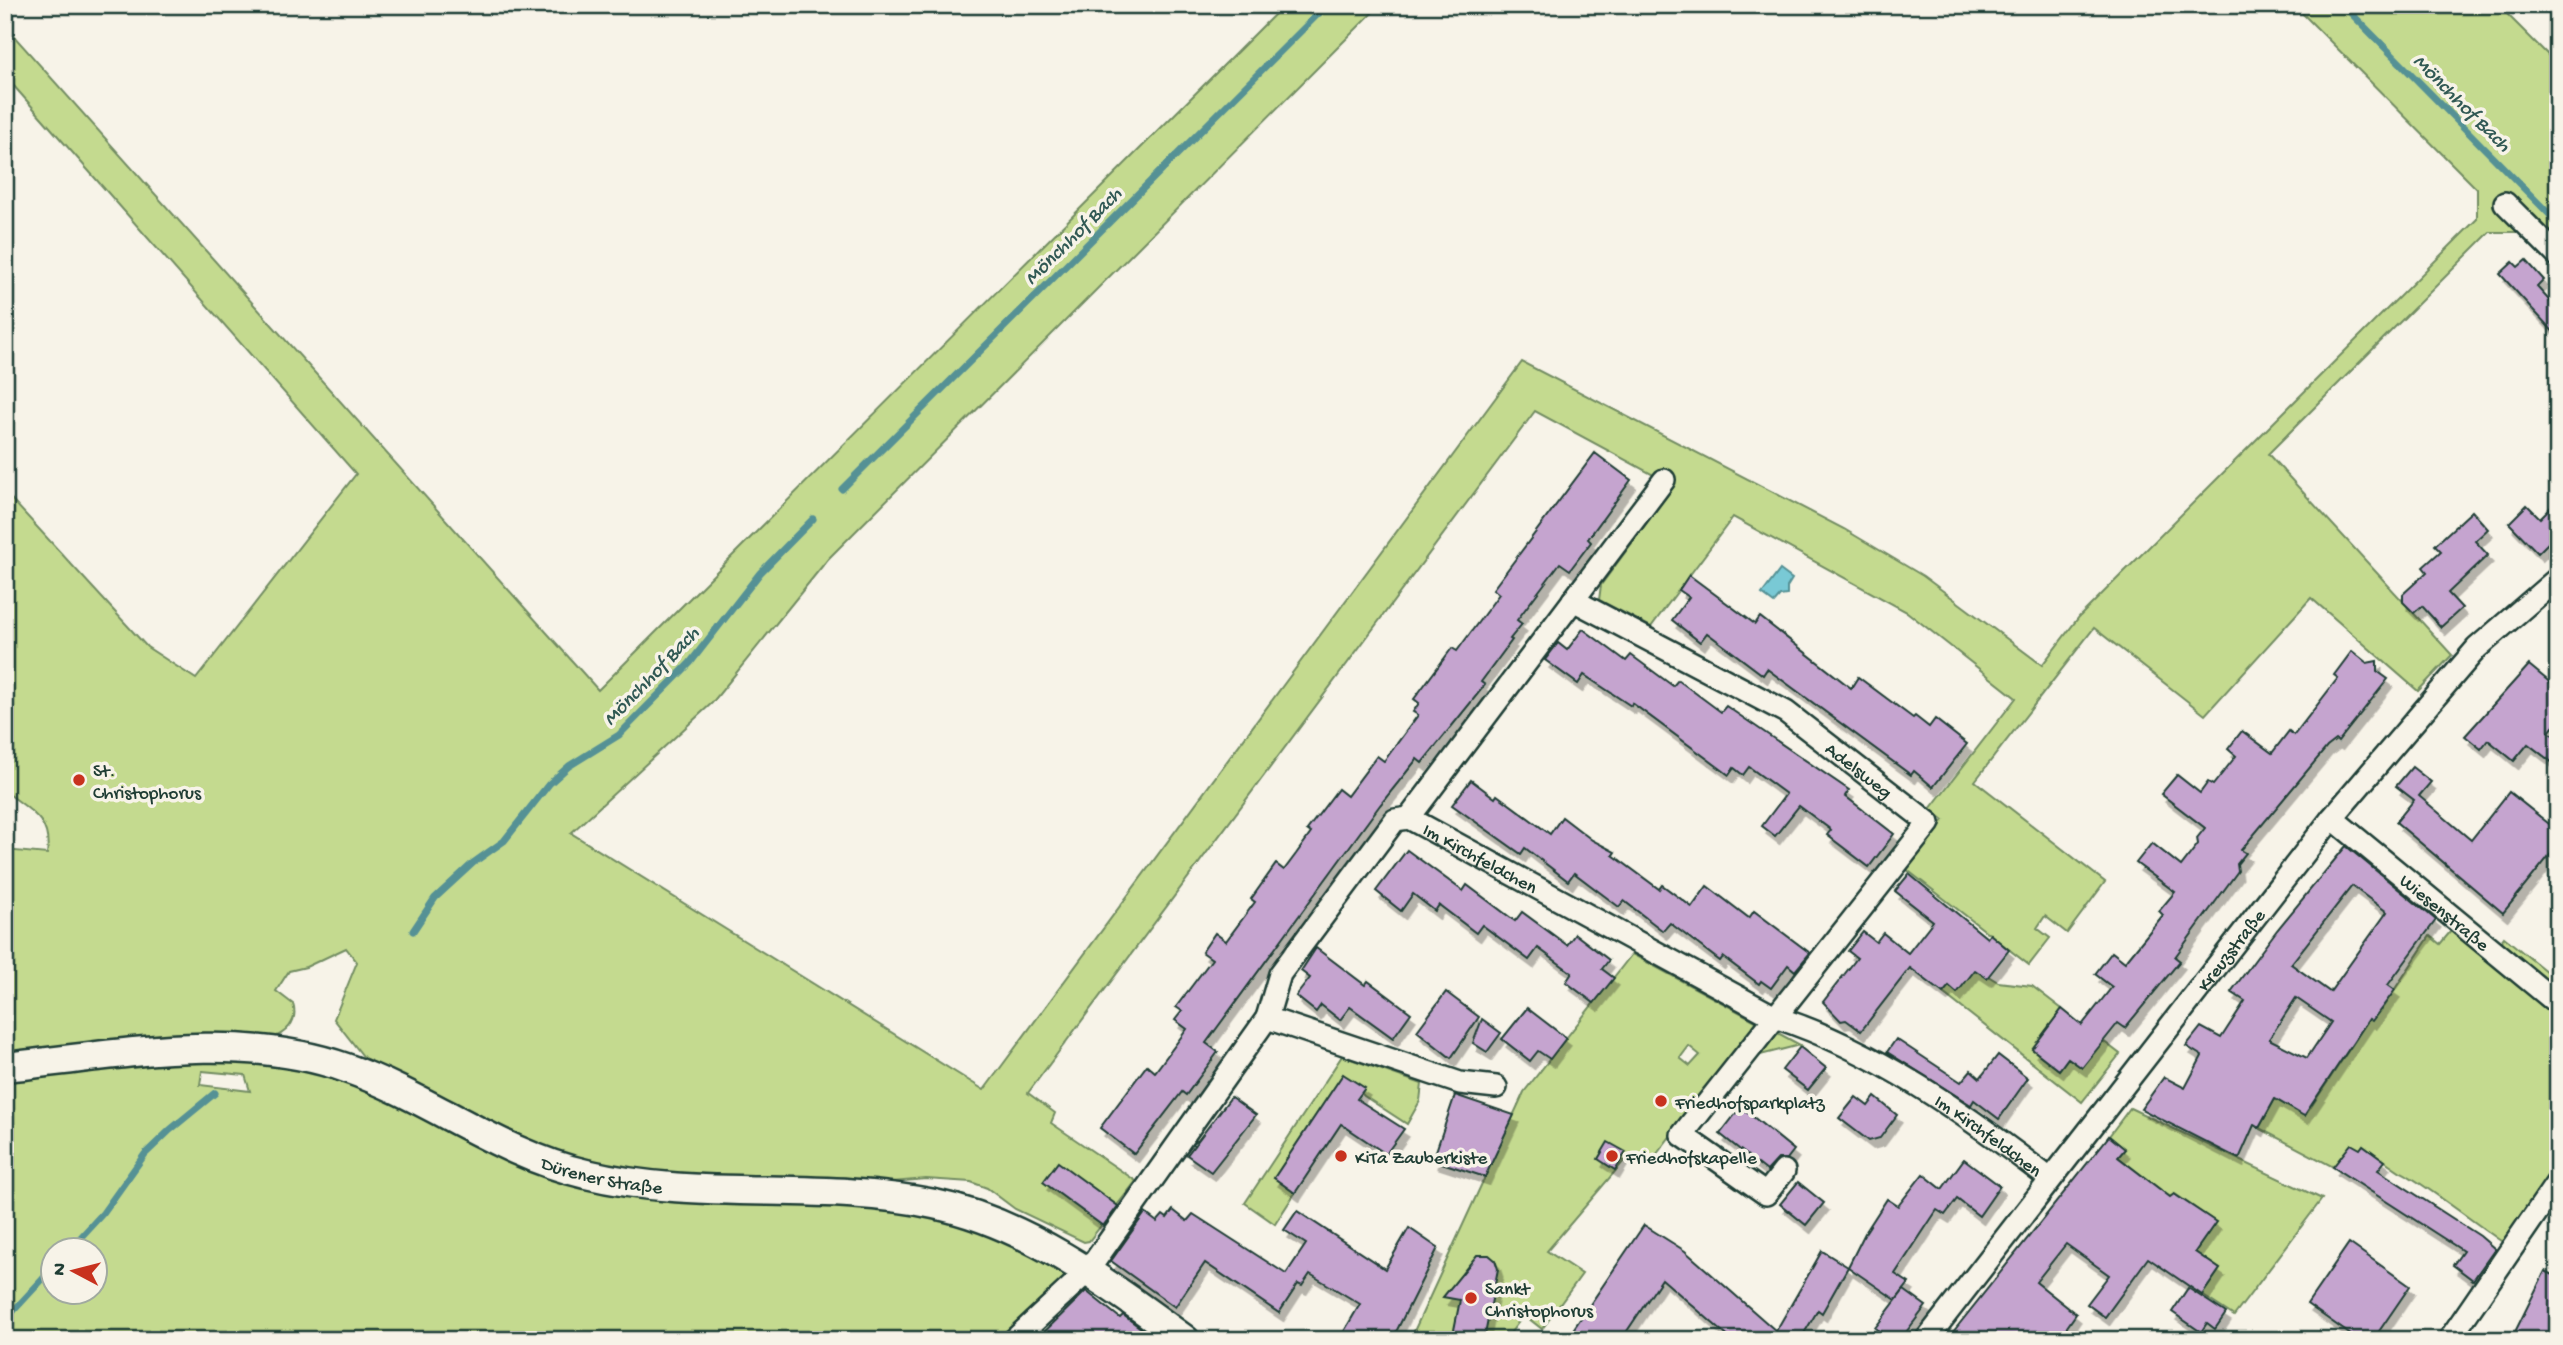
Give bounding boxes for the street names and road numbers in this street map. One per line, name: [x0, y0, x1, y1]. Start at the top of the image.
street label: Adelsweg: [1819, 739, 1896, 805]
street label: Im Kirchfeldchen: [1418, 820, 1540, 901]
street label: Wiesenstraße: [2394, 870, 2493, 958]
street label: Kreuzstraße: [2194, 906, 2272, 997]
street label: Im Kirchfeldchen: [1929, 1091, 2045, 1184]
street label: Dürener Straße: [535, 1152, 663, 1201]

